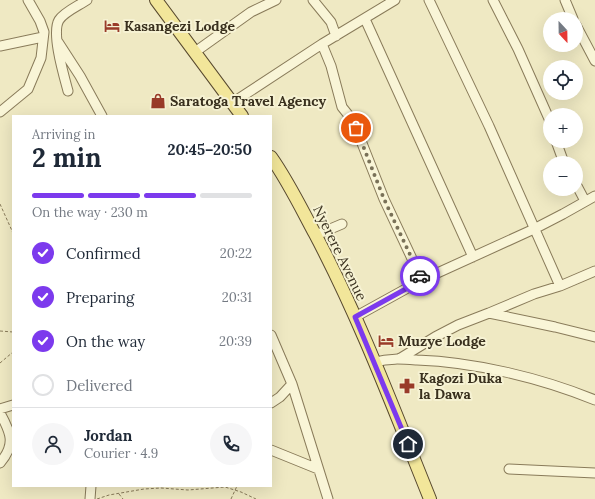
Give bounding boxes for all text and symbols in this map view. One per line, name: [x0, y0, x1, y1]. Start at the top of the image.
north arrow: [543, 12, 583, 52]
map controls: [543, 12, 583, 196]
hotel icon: Kasangezi Lodge: [103, 17, 121, 35]
place label: Kasangezi Lodge: [124, 17, 235, 35]
button: locate: [543, 60, 583, 100]
shop icon: Saratoga Travel Agency: [149, 92, 167, 110]
place label: Saratoga Travel Agency: [170, 92, 327, 110]
button: +: [543, 108, 583, 148]
pin: [339, 111, 373, 145]
icon: bag: [345, 117, 367, 139]
text: Arriving in: [32, 126, 95, 143]
text: 20:45–20:50: [167, 140, 252, 159]
text: 2 min: [32, 141, 102, 174]
button: −: [543, 156, 583, 196]
street label: Nyerere Avenue: [309, 202, 371, 304]
text: On the way · 230 m: [32, 204, 148, 221]
icon: check: [32, 242, 54, 264]
text: Confirmed: [66, 244, 141, 263]
text: 20:22: [220, 245, 252, 262]
courier: [400, 256, 440, 296]
icon: car: [409, 265, 431, 287]
icon: check: [32, 286, 54, 308]
text: Preparing: [66, 288, 134, 307]
text: 20:31: [222, 289, 252, 306]
icon: check: [32, 330, 54, 352]
text: On the way: [66, 332, 145, 351]
hotel icon: Muzye Lodge: [377, 332, 395, 350]
place label: Muzye Lodge: [398, 332, 486, 350]
text: 20:39: [219, 333, 252, 350]
place label: Kagozi Duka la Dawa: [419, 369, 503, 403]
text: Delivered: [66, 376, 133, 395]
pharmacy icon: Kagozi Duka la Dawa: [398, 377, 416, 395]
button: person: [32, 423, 74, 465]
button: phone: [210, 423, 252, 465]
text: Jordan: [84, 426, 132, 445]
pin: [391, 427, 425, 461]
icon: home: [397, 433, 419, 455]
text: Courier · 4.9: [84, 445, 158, 462]

